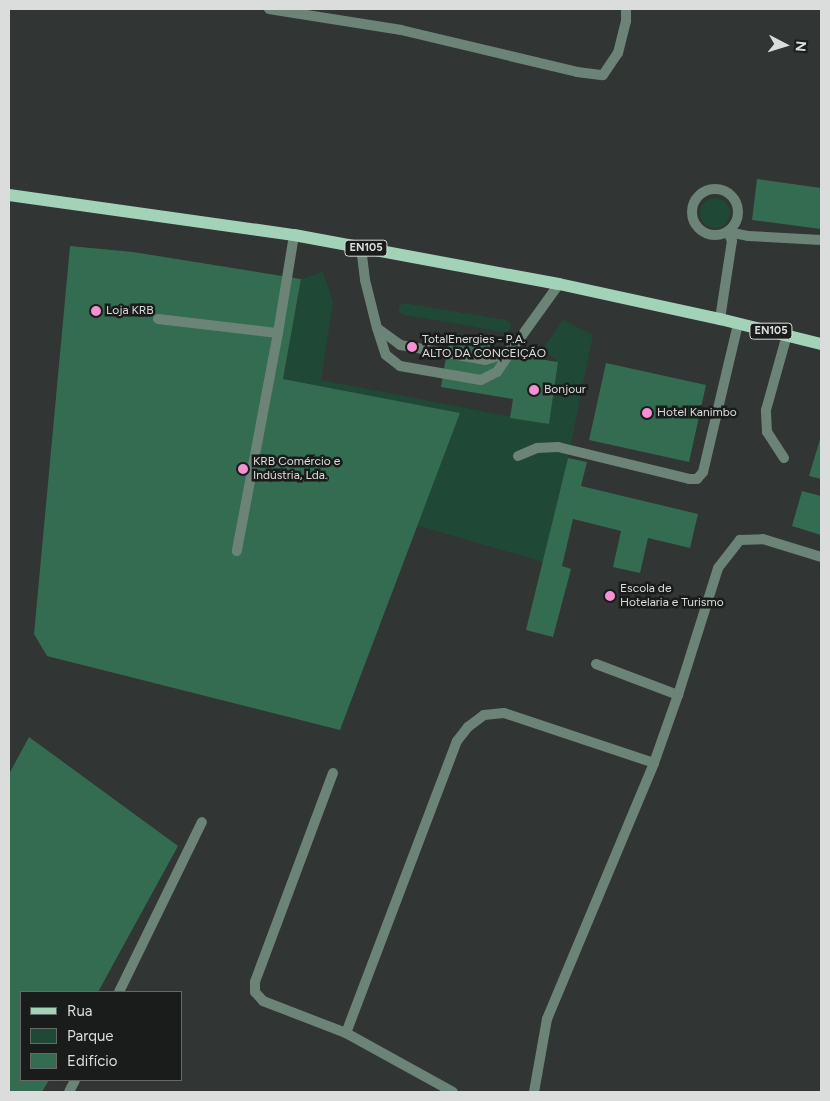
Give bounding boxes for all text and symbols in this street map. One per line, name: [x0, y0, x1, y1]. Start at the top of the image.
north arrow: [760, 20, 810, 70]
text: N: [792, 40, 809, 52]
road number: EN105: [344, 240, 388, 256]
place label: Loja KRB: [106, 304, 154, 318]
marker: Loja KRB: [90, 305, 102, 317]
road number: EN105: [748, 322, 794, 340]
place label: TotalEnergies - P.A. ALTO DA CONCEIÇÃO: [422, 333, 546, 361]
marker: TotalEnergies - P.A. ALTO DA CONCEIÇÃO: [406, 341, 418, 353]
place label: Bonjour: [544, 383, 586, 397]
marker: Bonjour: [528, 384, 540, 396]
place label: Hotel Kanimbo: [657, 406, 737, 420]
marker: Hotel Kanimbo: [641, 407, 653, 419]
place label: KRB Comércio e Indústria, Lda.: [253, 455, 340, 483]
marker: KRB Comércio e Indústria, Lda.: [237, 463, 249, 475]
place label: Escola de Hotelaria e Turismo: [620, 582, 724, 610]
marker: Escola de Hotelaria e Turismo: [604, 590, 616, 602]
legend: [20, 991, 182, 1081]
text: Rua: [67, 1002, 92, 1020]
text: Parque: [67, 1027, 114, 1045]
text: Edifício: [67, 1052, 117, 1070]

